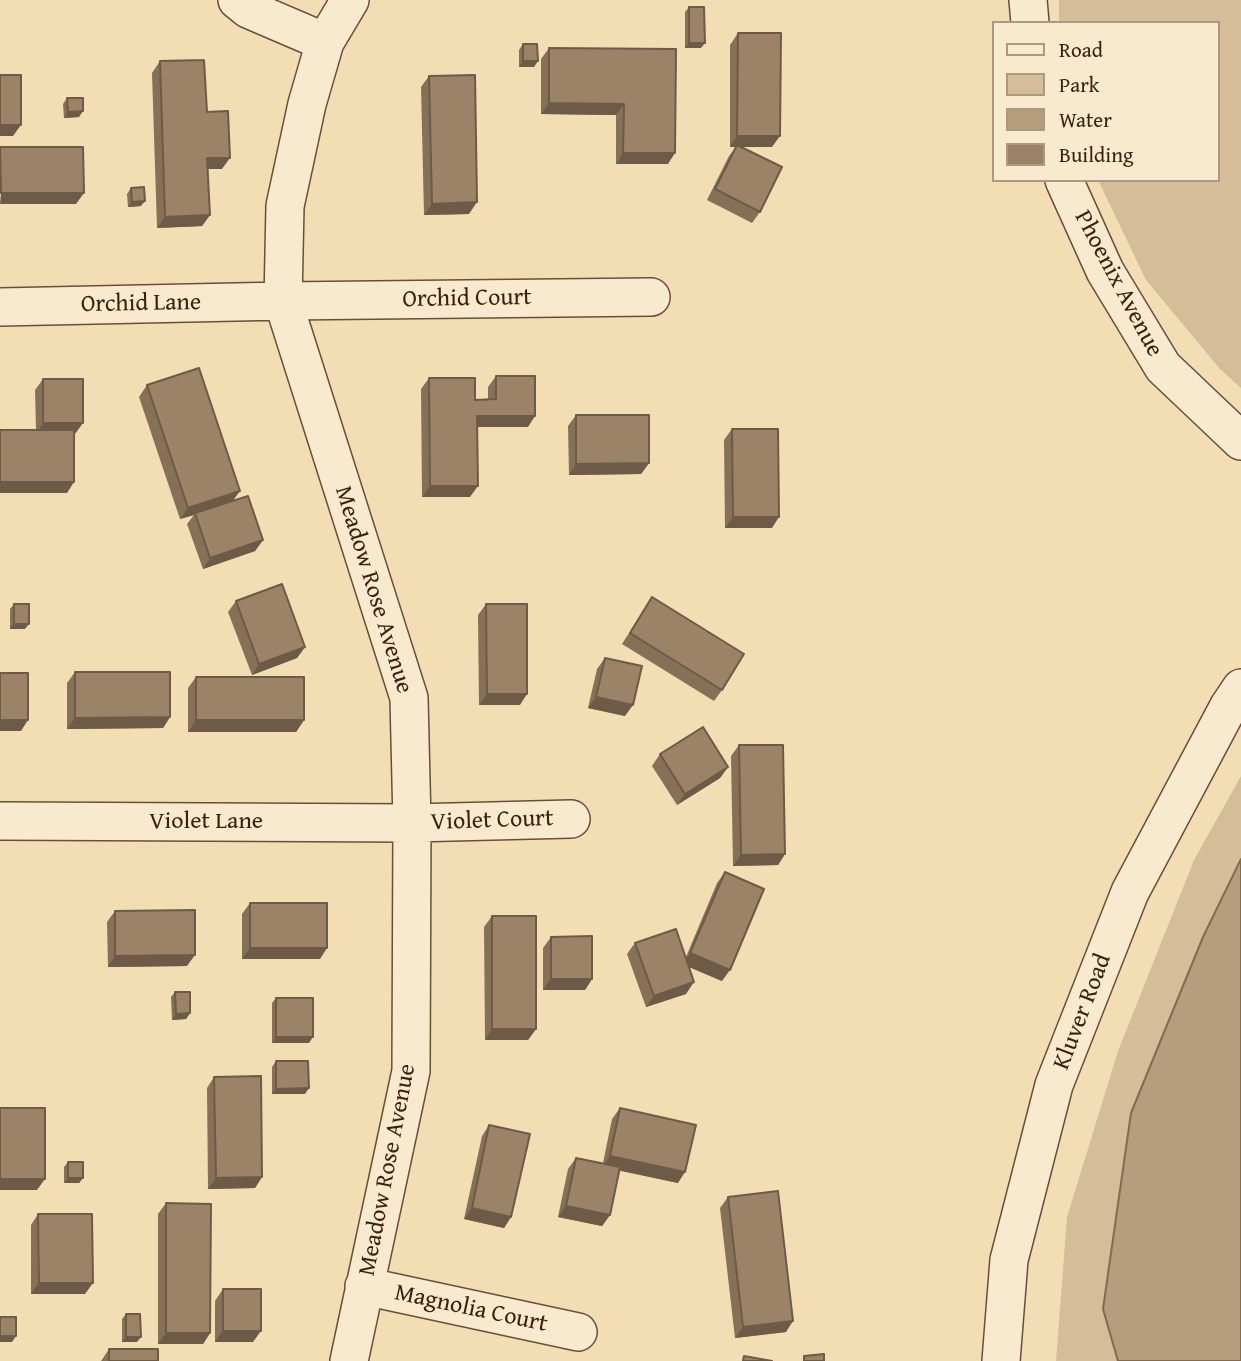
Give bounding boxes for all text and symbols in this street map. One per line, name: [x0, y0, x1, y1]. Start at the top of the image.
legend: [992, 21, 1220, 182]
text: Road: [1059, 34, 1103, 65]
text: Park: [1059, 69, 1100, 100]
text: Water: [1059, 104, 1112, 135]
text: Building: [1059, 139, 1133, 170]
street label: Phoenix Avenue: [1067, 206, 1169, 362]
street label: Orchid Court: [402, 283, 532, 315]
street label: Orchid Lane: [81, 289, 201, 319]
street label: Meadow Rose Avenue: [328, 483, 418, 697]
street label: Violet Court: [430, 804, 554, 838]
street label: Violet Lane: [149, 808, 263, 836]
street label: Kluver Road: [1048, 950, 1118, 1074]
street label: Meadow Rose Avenue: [353, 1062, 423, 1278]
street label: Magnolia Court: [392, 1279, 550, 1339]

